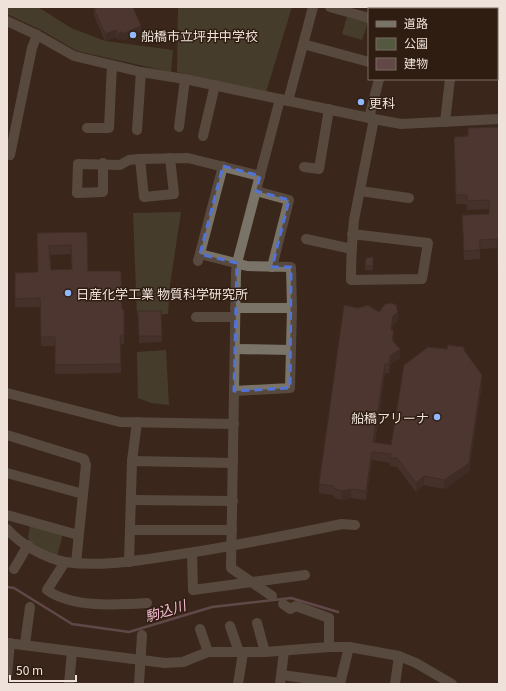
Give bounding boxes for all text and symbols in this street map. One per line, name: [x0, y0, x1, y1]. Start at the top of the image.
legend: [368, 8, 498, 80]
text: 道路: [404, 14, 428, 31]
place label: 船橋市立坪井中学校: [141, 26, 258, 45]
marker: 船橋市立坪井中学校: [128, 30, 138, 40]
text: 公園: [404, 34, 428, 51]
text: 建物: [404, 54, 428, 71]
place label: 更科: [369, 93, 395, 112]
marker: 更科: [356, 97, 366, 107]
place label: 日産化学工業 物質科学研究所: [76, 284, 248, 303]
marker: 日産化学工業 物質科学研究所: [63, 288, 73, 298]
place label: 船橋アリーナ: [351, 408, 429, 427]
marker: 船橋アリーナ: [432, 412, 442, 422]
water label: 駒込川: [142, 594, 190, 626]
scale bar: [10, 657, 76, 683]
text: 50 m: [16, 661, 43, 678]

